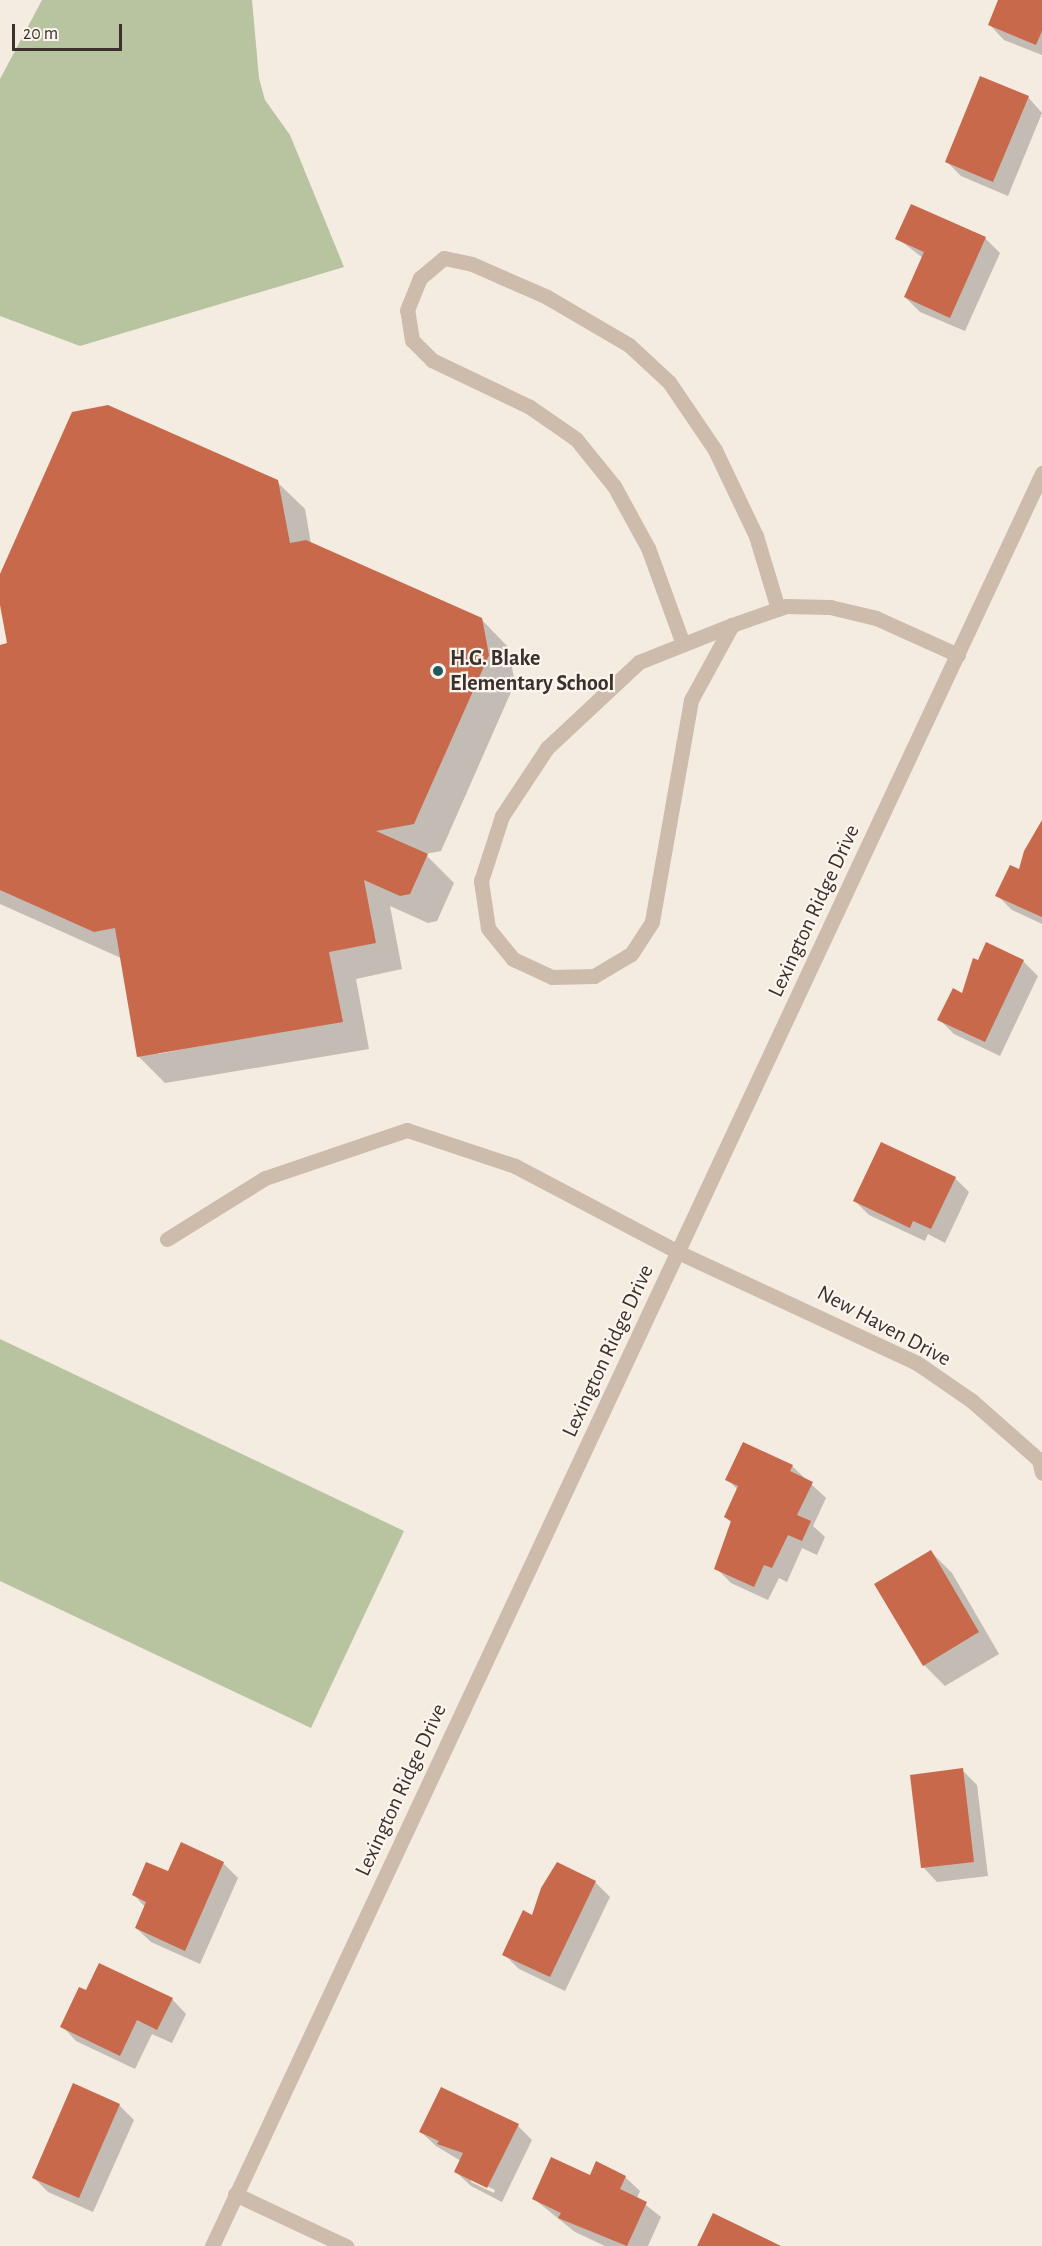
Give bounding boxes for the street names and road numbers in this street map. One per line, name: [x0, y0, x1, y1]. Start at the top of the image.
street label: Lexington Ridge Drive: [762, 821, 866, 1001]
street label: Lexington Ridge Drive: [556, 1261, 660, 1441]
street label: New Haven Drive: [813, 1280, 955, 1372]
street label: Lexington Ridge Drive: [349, 1700, 453, 1880]

